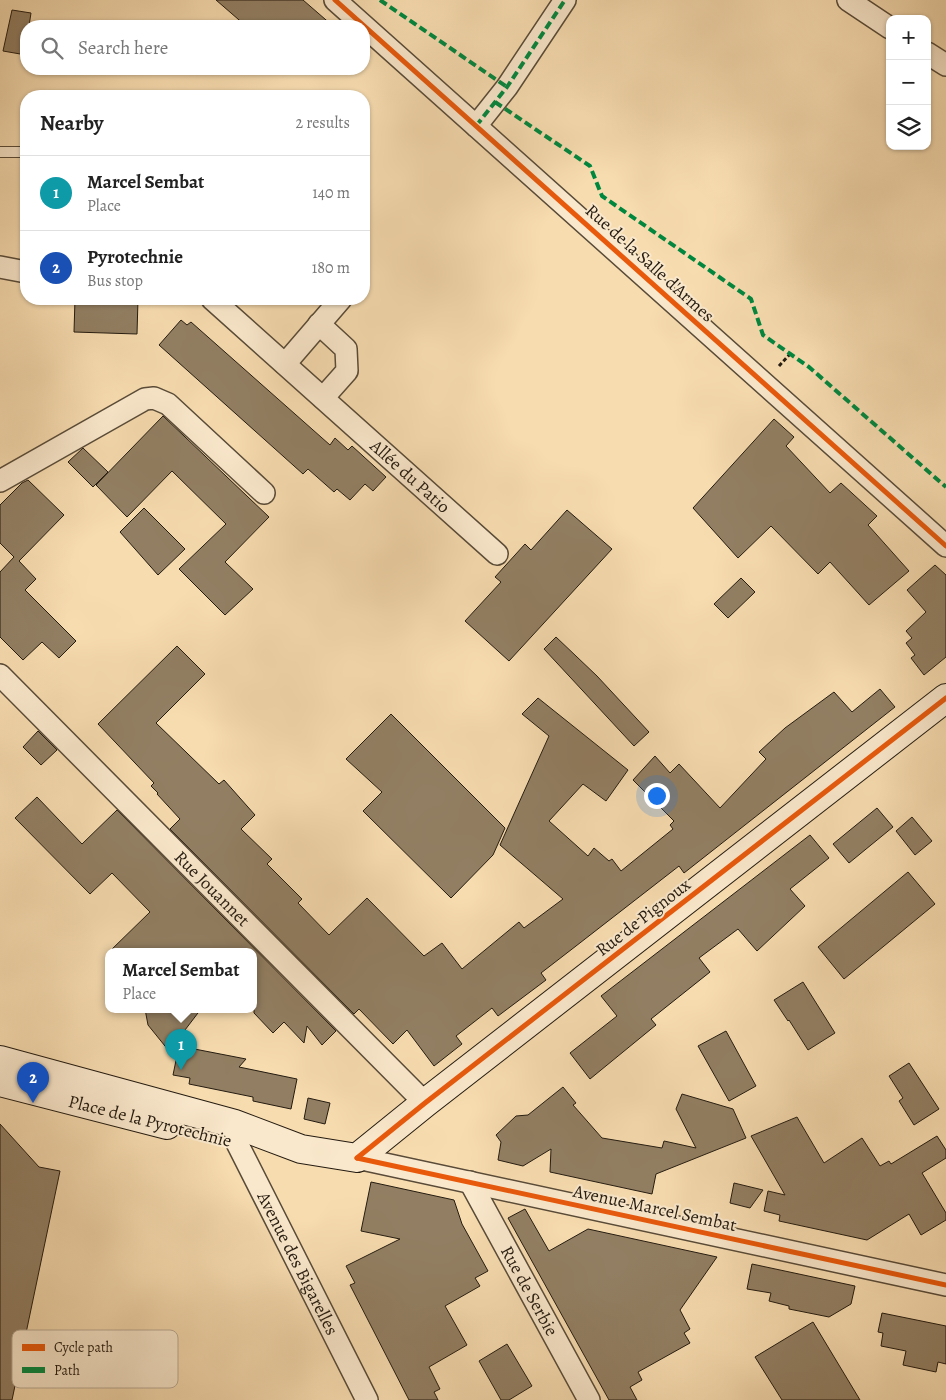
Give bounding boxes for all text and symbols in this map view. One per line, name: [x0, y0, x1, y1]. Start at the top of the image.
map controls: [886, 15, 931, 150]
button: +: [886, 15, 931, 60]
search box: [20, 20, 370, 75]
icon: search: [38, 34, 66, 62]
text: Search here: [78, 35, 168, 61]
button: −: [886, 60, 931, 105]
button: layers: [886, 105, 931, 150]
text: Nearby: [40, 109, 103, 137]
text: 2 results: [295, 112, 350, 134]
text: Marcel Sembat: [87, 169, 204, 195]
text: 1: [53, 182, 59, 204]
text: 140 m: [312, 182, 350, 204]
text: Place: [87, 195, 121, 217]
street label: Rue de la Salle d'Armes: [580, 199, 720, 327]
text: Pyrotechnie: [87, 244, 183, 270]
text: 2: [52, 257, 60, 279]
text: 180 m: [312, 257, 350, 279]
text: Bus stop: [87, 270, 143, 292]
street label: Allée du Patio: [364, 434, 455, 519]
your location: [644, 783, 670, 809]
street label: Rue Jouannet: [169, 845, 255, 932]
street label: Rue de Pignoux: [591, 872, 696, 962]
popup: [105, 948, 257, 1013]
text: Marcel Sembat: [122, 957, 240, 983]
text: Place: [122, 983, 156, 1005]
pin: 1: [165, 1029, 197, 1070]
pin: 2: [17, 1062, 49, 1103]
street label: Place de la Pyrotechnie: [66, 1089, 234, 1153]
street label: Avenue Marcel Sembat: [570, 1179, 739, 1237]
street label: Avenue des Bigarelles: [251, 1187, 344, 1339]
street label: Rue de Serbie: [495, 1241, 564, 1340]
legend: [12, 1330, 178, 1388]
text: Cycle path: [54, 1338, 114, 1357]
text: Path: [54, 1361, 81, 1380]

